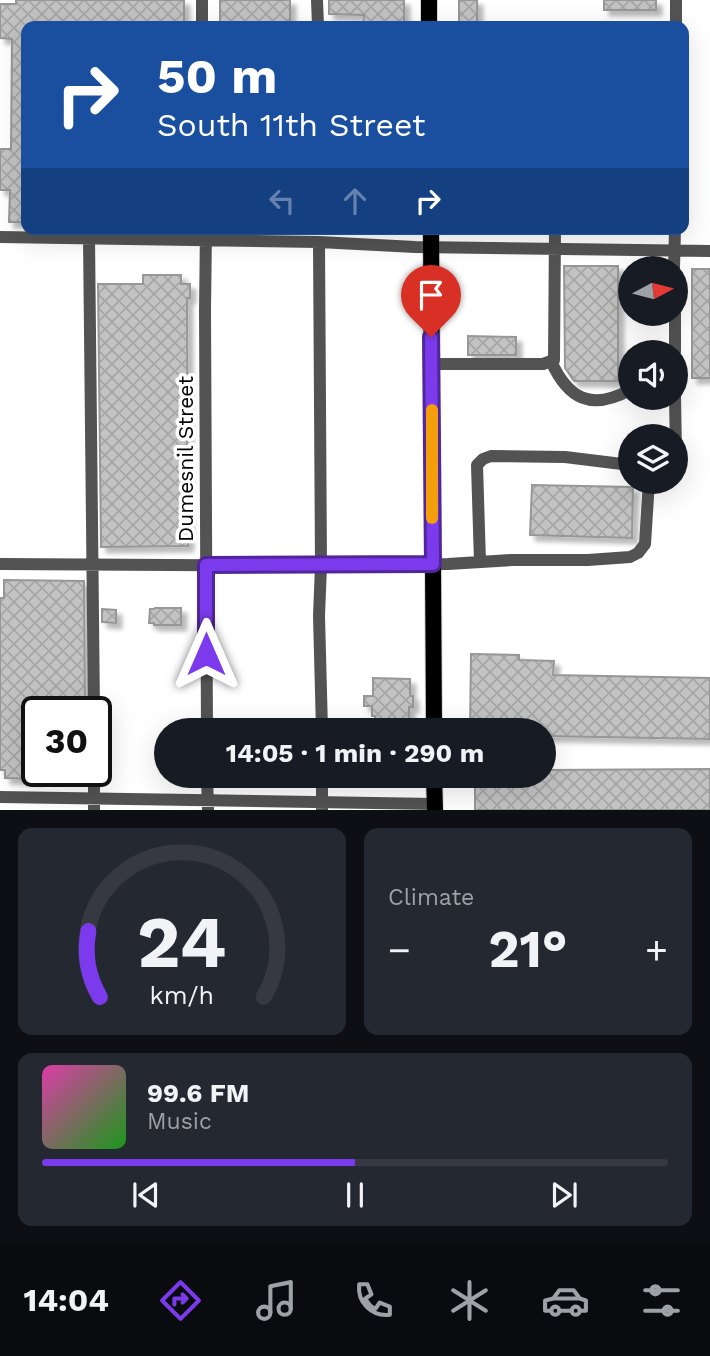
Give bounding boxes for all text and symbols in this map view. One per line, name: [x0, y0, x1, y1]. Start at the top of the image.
text: 50 m: [157, 47, 277, 105]
icon: right: [42, 49, 133, 140]
text: South 11th Street: [157, 106, 425, 144]
icon: left: [263, 182, 301, 220]
icon: ahead: [336, 182, 374, 220]
icon: right: [409, 182, 447, 220]
north arrow: [618, 256, 688, 326]
map controls: [618, 256, 688, 494]
pin: [401, 265, 461, 337]
icon: arrive: [412, 276, 450, 314]
button: sound: [618, 340, 688, 410]
street label: Dumesnil Street: [173, 376, 198, 542]
button: layers: [618, 424, 688, 494]
position arrow: [169, 617, 243, 691]
speed limit sign: 30: [21, 696, 112, 787]
text: 14:05 · 1 min · 290 m: [226, 738, 484, 768]
text: Climate: [388, 884, 474, 911]
text: 24: [137, 900, 227, 986]
text: 21°: [488, 919, 568, 980]
text: −: [388, 928, 411, 972]
text: +: [645, 928, 668, 972]
text: km/h: [150, 981, 214, 1010]
text: 99.6 FM: [147, 1078, 249, 1108]
text: Music: [147, 1108, 212, 1135]
icon: previous: [127, 1176, 165, 1214]
icon: pause: [336, 1176, 374, 1214]
icon: next: [545, 1176, 583, 1214]
icon: directions: [156, 1276, 205, 1325]
icon: music: [252, 1276, 301, 1325]
icon: phone: [349, 1276, 398, 1325]
icon: climate: [445, 1276, 494, 1325]
icon: car: [541, 1276, 590, 1325]
icon: filters: [637, 1276, 686, 1325]
text: 14:04: [24, 1281, 109, 1319]

